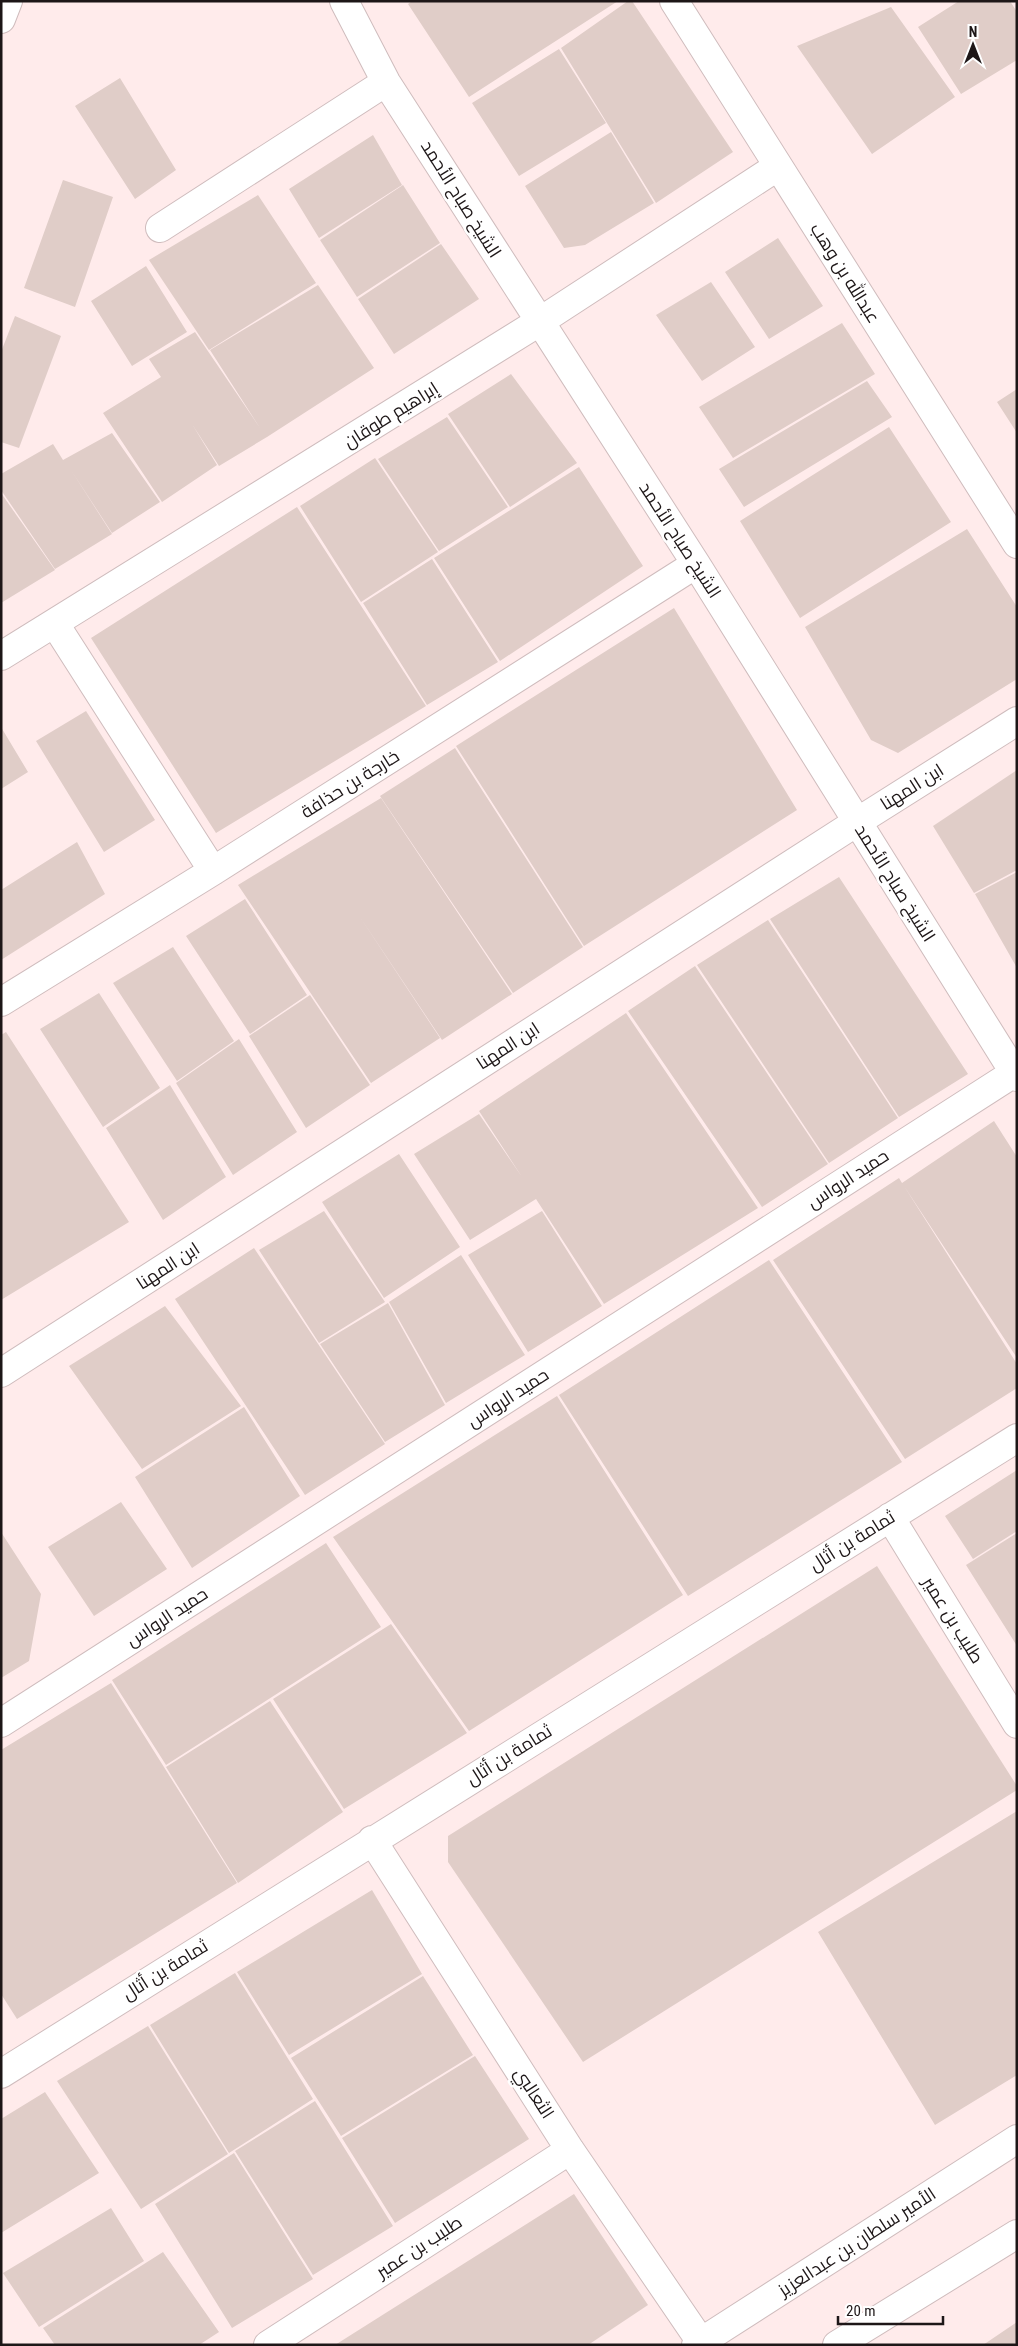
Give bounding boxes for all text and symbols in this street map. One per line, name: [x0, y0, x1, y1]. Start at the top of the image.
north arrow: [948, 20, 998, 70]
text: N: [969, 24, 977, 40]
street label: الشيخ صباح الأحمد: [415, 136, 506, 262]
street label: عبدالله بن وهب: [805, 218, 885, 327]
street label: إبراهيم طوقان: [340, 377, 443, 454]
street label: الشيخ صباح الأحمد: [633, 478, 726, 603]
street label: خارجة بن حذافة: [297, 745, 403, 823]
street label: ابن المهنا: [876, 759, 948, 815]
street label: الشيخ صباح الأحمد: [849, 820, 940, 946]
street label: ابن المهنا: [472, 1017, 544, 1075]
street label: حميد الرواس: [803, 1144, 893, 1214]
street label: ابن المهنا: [132, 1237, 204, 1295]
street label: حميد الرواس: [463, 1363, 553, 1433]
street label: ثمامة بن أثال: [805, 1506, 899, 1576]
street label: طليب بن عمير: [917, 1572, 988, 1667]
street label: حميد الرواس: [122, 1582, 212, 1652]
street label: ثمامة بن أثال: [462, 1720, 556, 1790]
street label: ثمامة بن أثال: [118, 1935, 212, 2005]
street label: الثعالبي: [507, 2063, 559, 2124]
street label: الأمير سلطان بن عبدالعزيز: [773, 2183, 940, 2302]
street label: طليب بن عمير: [371, 2211, 466, 2283]
scale bar: [838, 2294, 943, 2326]
text: 20 m: [846, 2302, 876, 2320]

